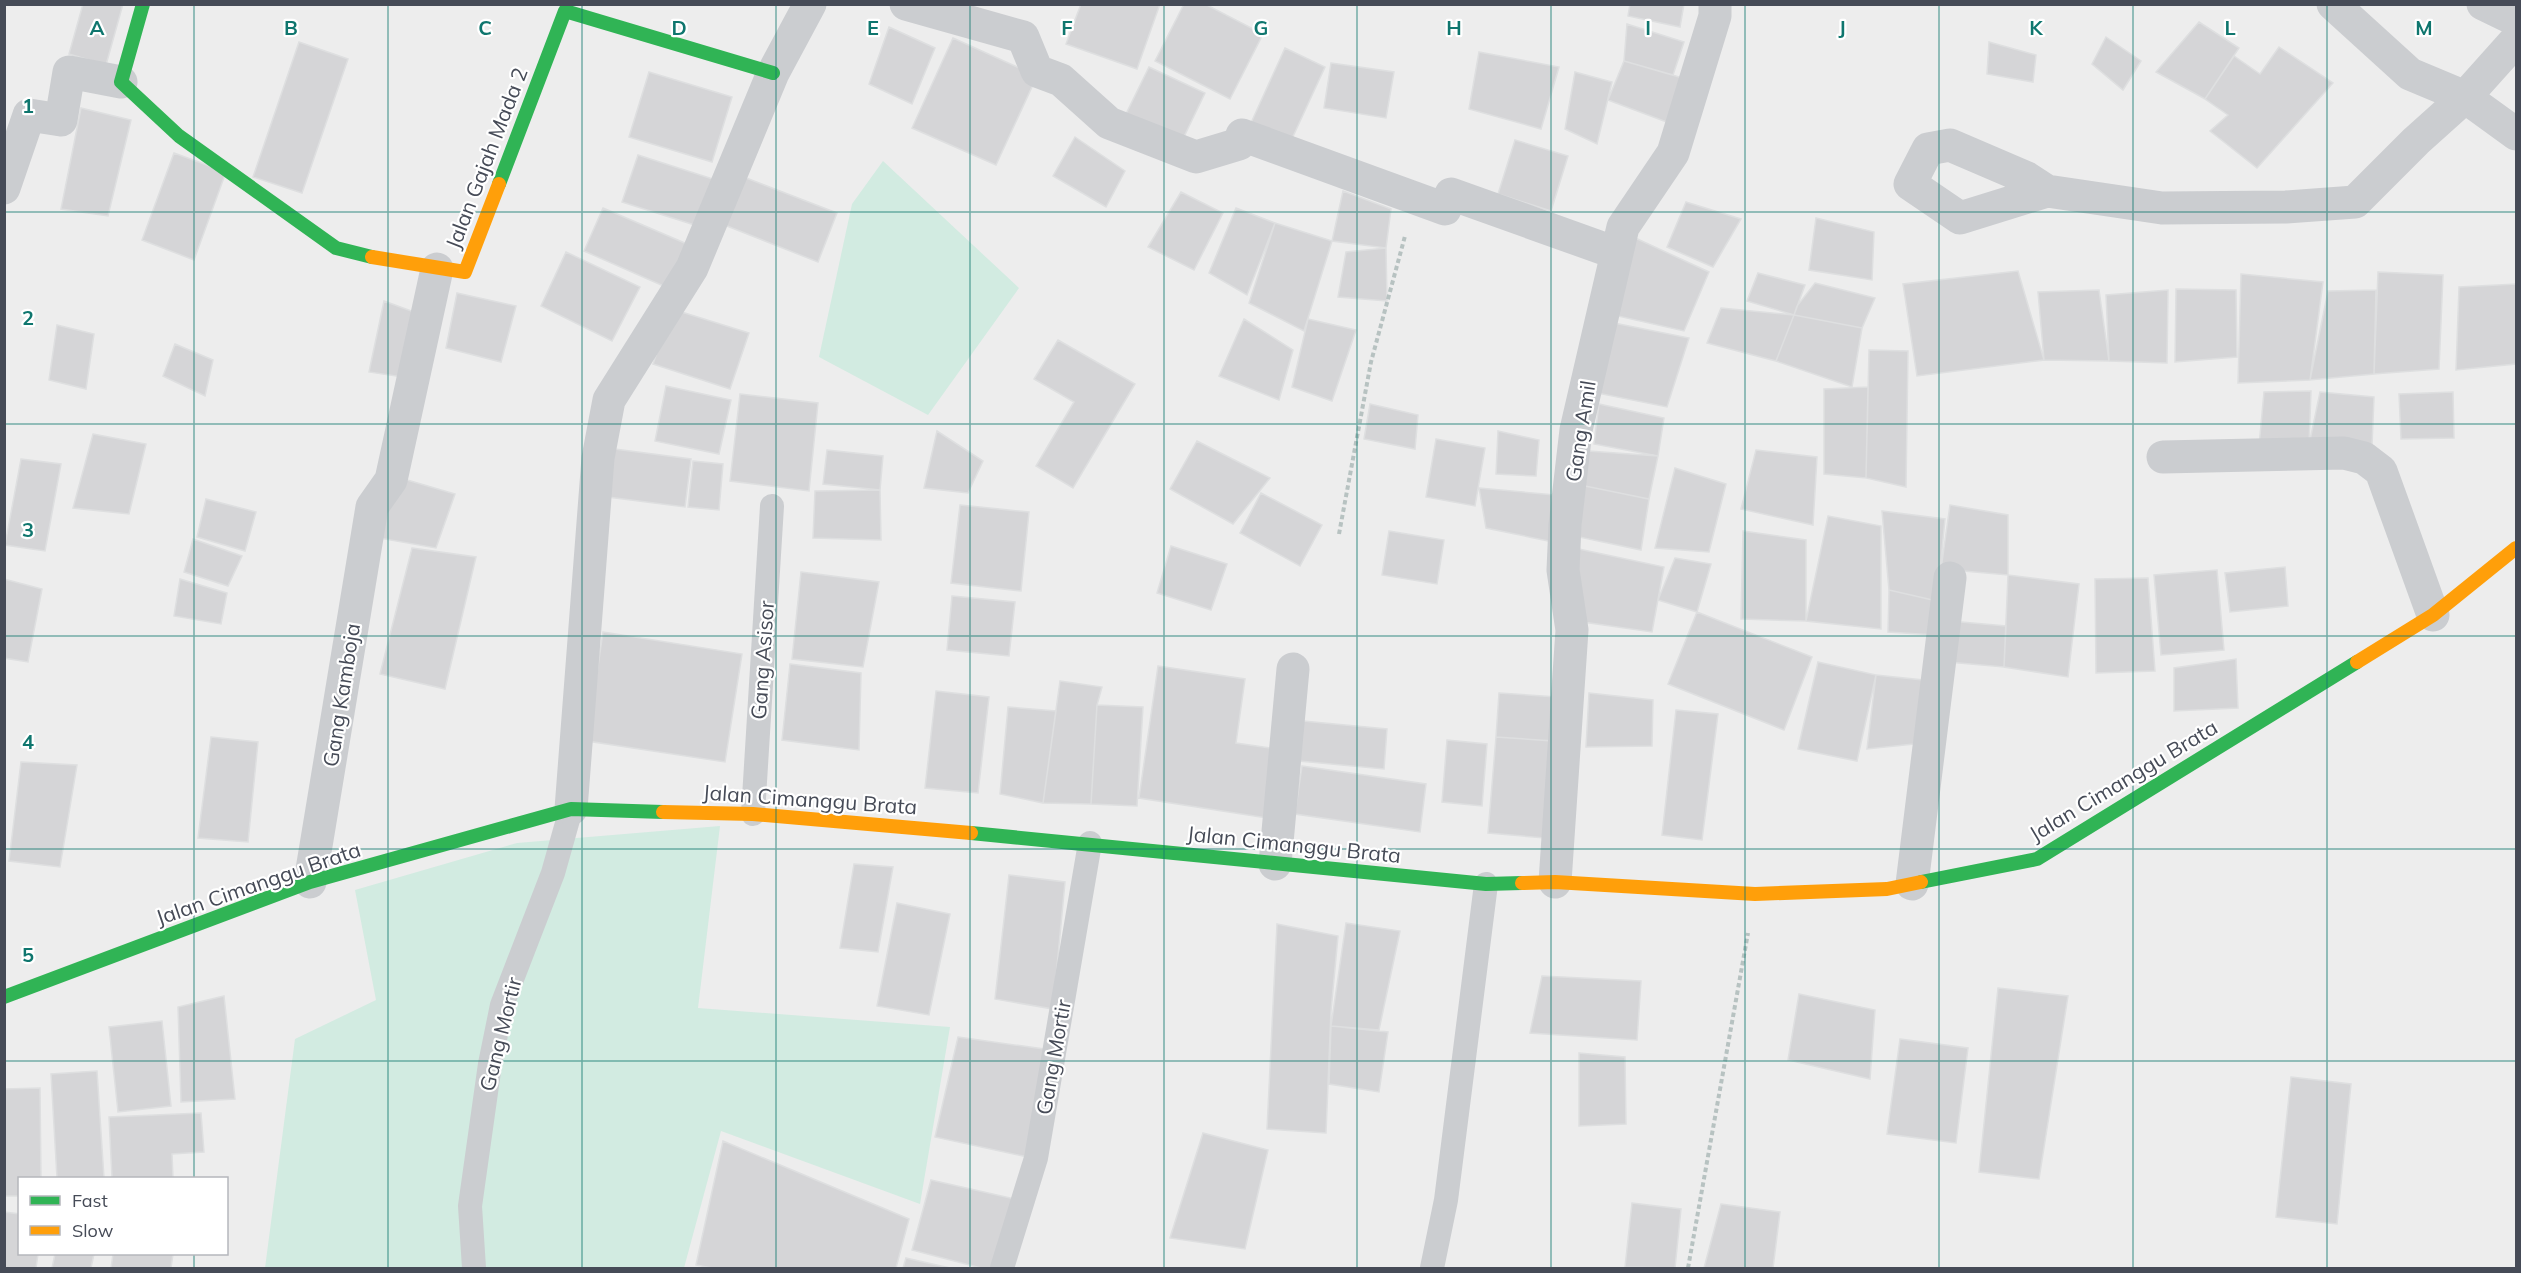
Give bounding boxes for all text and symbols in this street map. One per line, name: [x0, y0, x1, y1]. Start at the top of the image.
text: A: [90, 15, 105, 40]
text: B: [284, 15, 298, 40]
text: C: [478, 15, 492, 40]
text: D: [671, 15, 687, 40]
text: E: [867, 15, 879, 40]
text: F: [1061, 15, 1073, 40]
text: G: [1254, 15, 1268, 40]
text: H: [1446, 15, 1462, 40]
text: I: [1645, 15, 1651, 40]
text: J: [1838, 15, 1846, 40]
text: K: [2029, 15, 2043, 40]
text: L: [2224, 15, 2236, 40]
text: M: [2415, 15, 2433, 40]
street label: Jalan Gajah Mada 2: [439, 64, 533, 252]
text: 1: [22, 93, 34, 118]
text: 2: [22, 305, 34, 330]
street label: Gang Amil: [1559, 378, 1601, 484]
text: 3: [22, 517, 34, 542]
street label: Gang Asisor: [745, 599, 779, 720]
street label: Gang Kamboja: [317, 621, 365, 769]
street label: Jalan Cimanggu Brata: [2024, 714, 2222, 846]
text: 4: [22, 729, 34, 754]
street label: Jalan Cimanggu Brata: [702, 779, 918, 819]
street label: Jalan Cimanggu Brata: [1186, 820, 1402, 868]
street label: Jalan Cimanggu Brata: [152, 836, 364, 930]
text: 5: [22, 942, 34, 967]
street label: Gang Mortir: [473, 974, 527, 1094]
street label: Gang Mortir: [1030, 997, 1076, 1117]
legend: [18, 1177, 228, 1255]
text: Fast: [72, 1189, 108, 1212]
text: Slow: [72, 1219, 114, 1242]

